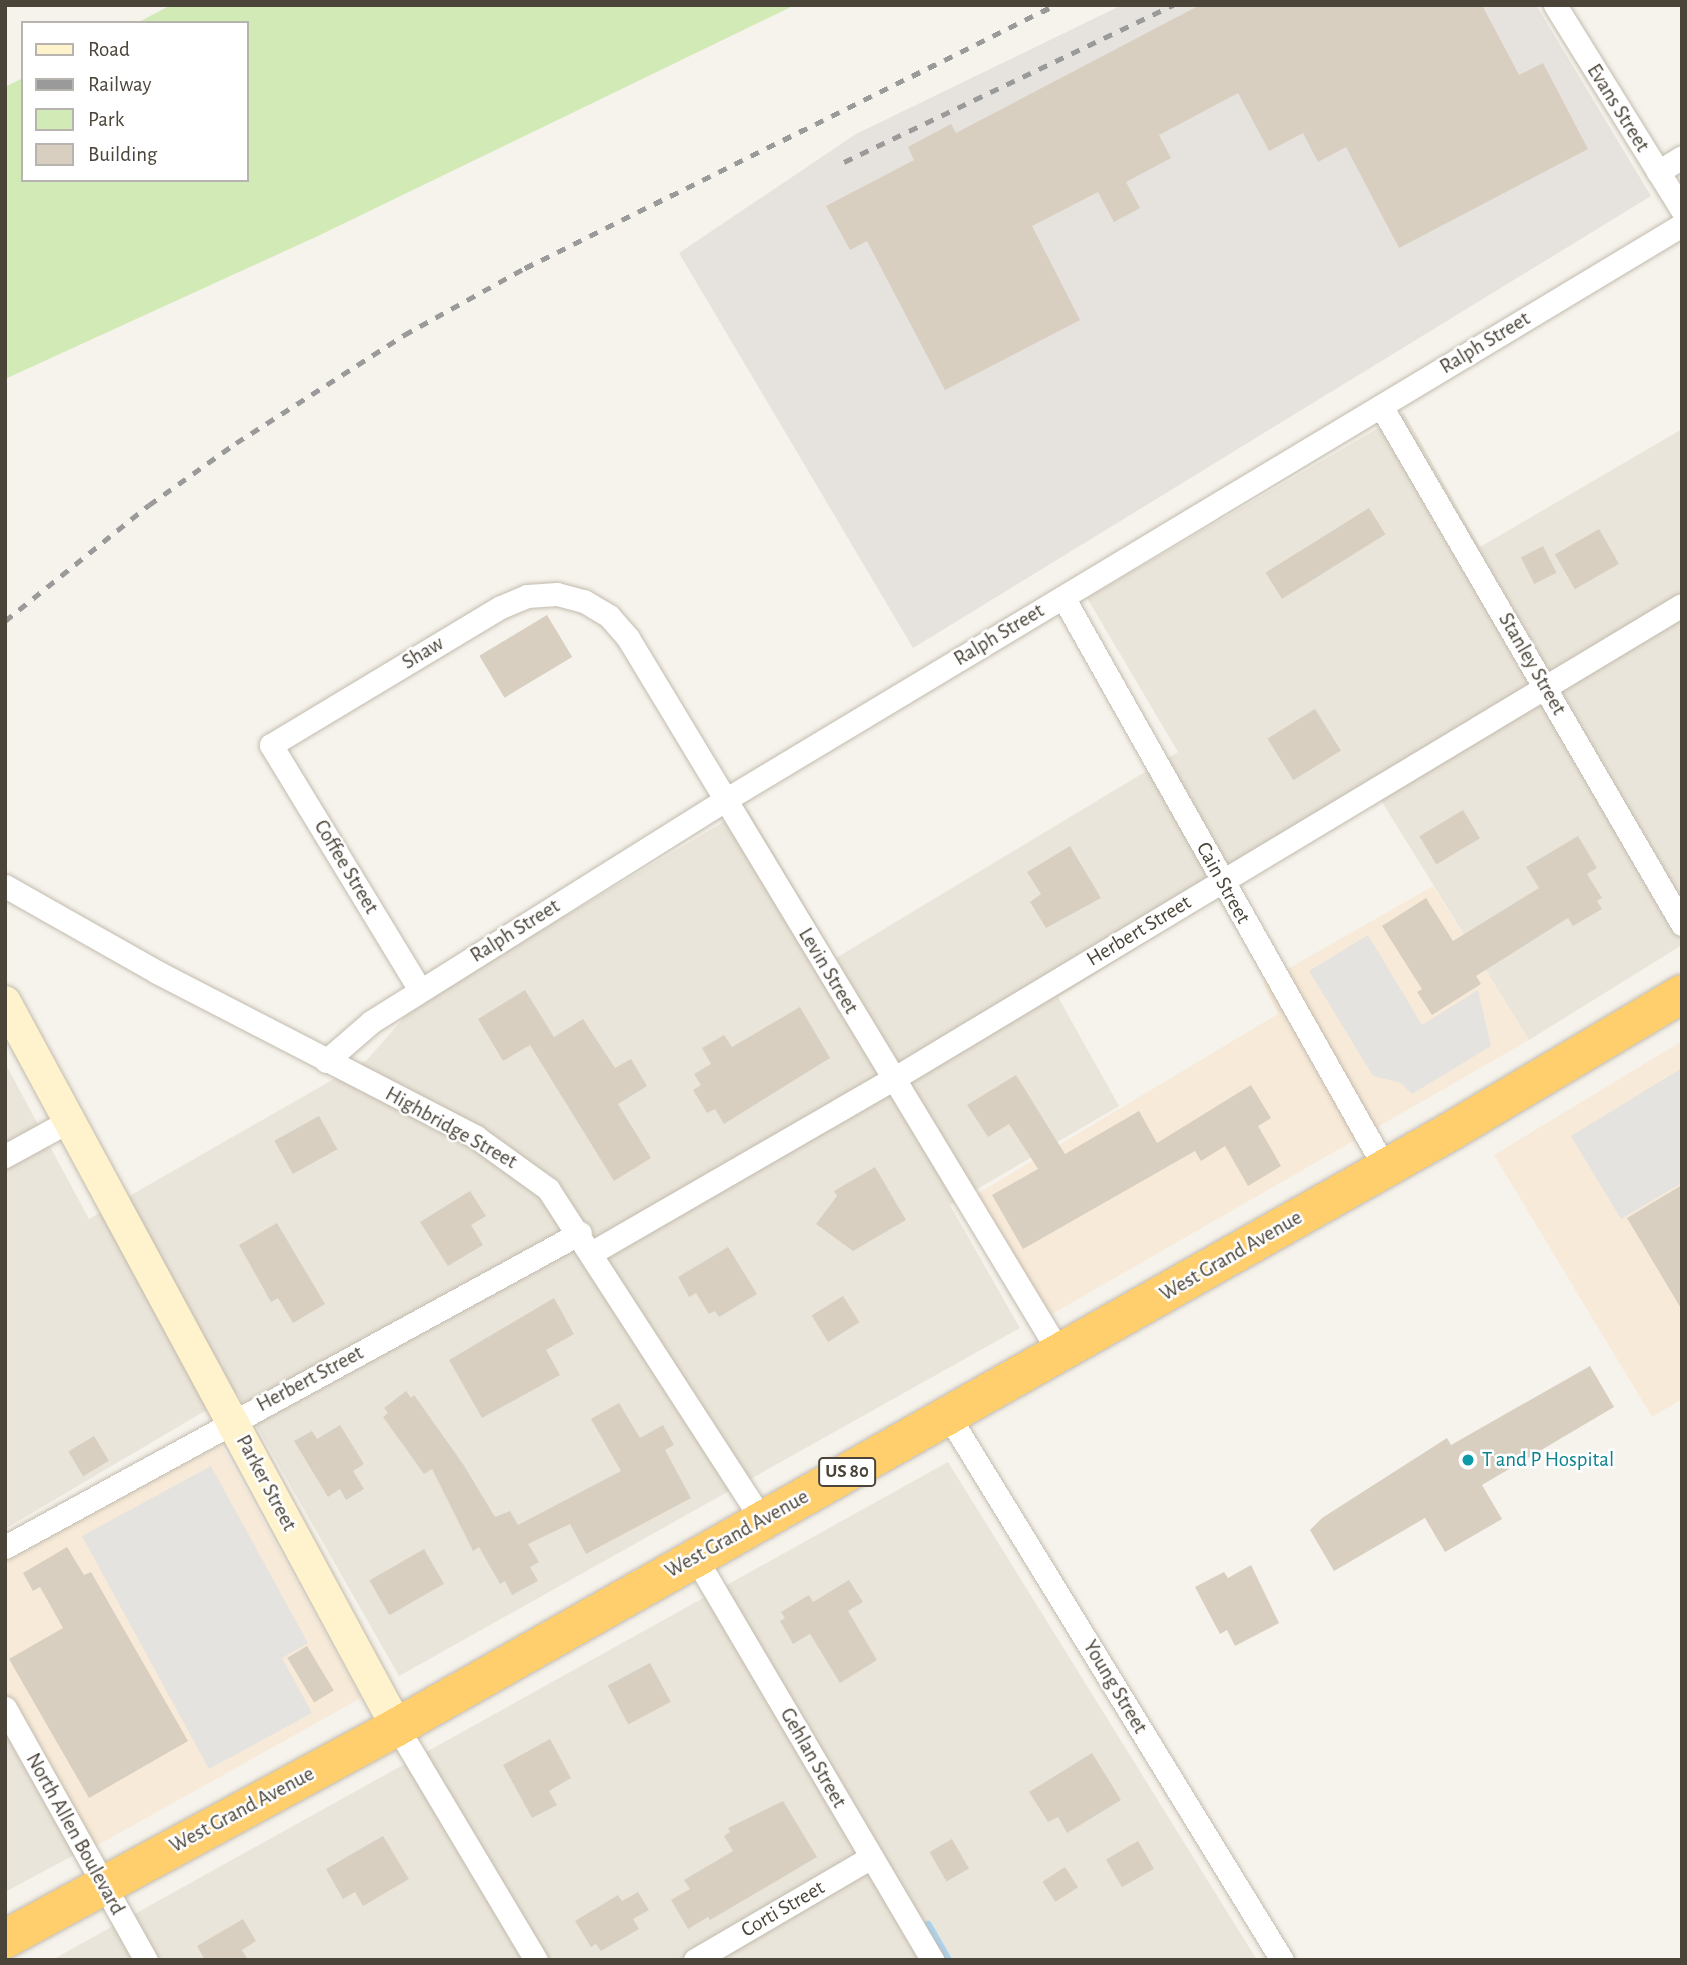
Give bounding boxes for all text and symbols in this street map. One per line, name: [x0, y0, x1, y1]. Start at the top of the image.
legend: [21, 21, 248, 182]
text: Road: [88, 39, 130, 60]
street label: Evans Street: [1581, 59, 1655, 157]
text: Railway: [88, 74, 151, 95]
text: Park: [88, 109, 124, 130]
text: Building: [88, 144, 157, 165]
street label: Ralph Street: [1435, 306, 1535, 380]
street label: Ralph Street: [949, 598, 1049, 672]
street label: Stanley Street: [1493, 608, 1571, 720]
street label: Shaw: [398, 631, 448, 675]
street label: Coffee Street: [308, 816, 384, 918]
street label: Cain Street: [1190, 838, 1256, 928]
street label: Herbert Street: [1082, 890, 1196, 972]
street label: Ralph Street: [466, 894, 564, 968]
street label: Levin Street: [793, 923, 863, 1019]
street label: Highbridge Street: [381, 1081, 521, 1175]
street label: West Grand Avenue: [1155, 1205, 1307, 1307]
street label: Herbert Street: [252, 1340, 368, 1418]
street label: Parker Street: [230, 1431, 302, 1535]
place label: T and P Hospital: [1482, 1447, 1614, 1473]
marker: T and P Hospital: [1460, 1452, 1476, 1468]
road number: US 80: [817, 1456, 877, 1488]
street label: West Grand Avenue: [661, 1484, 813, 1584]
street label: Young Street: [1077, 1636, 1153, 1738]
street label: Gehlan Street: [774, 1704, 852, 1812]
street label: North Allen Boulevard: [20, 1749, 130, 1919]
street label: West Grand Avenue: [165, 1761, 319, 1859]
street label: Corti Street: [737, 1875, 829, 1943]

